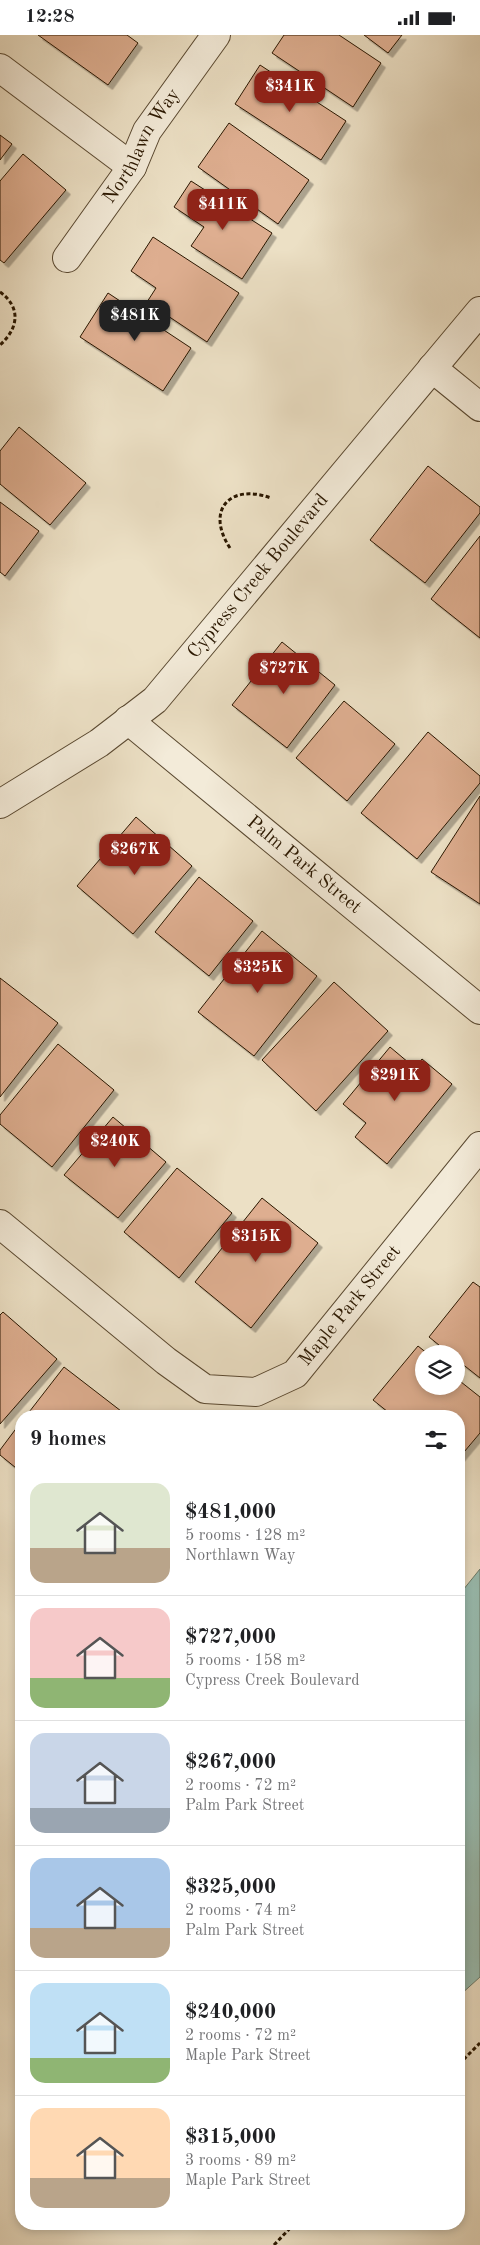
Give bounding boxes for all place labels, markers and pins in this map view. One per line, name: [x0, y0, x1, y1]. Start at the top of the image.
pin: $341K: [255, 71, 325, 113]
pin: $411K: [188, 189, 258, 231]
pin: $481K: [100, 299, 170, 342]
pin: $727K: [249, 653, 319, 695]
pin: $267K: [100, 833, 170, 876]
pin: $325K: [223, 951, 293, 994]
pin: $291K: [360, 1059, 430, 1102]
pin: $240K: [80, 1125, 150, 1168]
pin: $315K: [221, 1221, 291, 1263]

